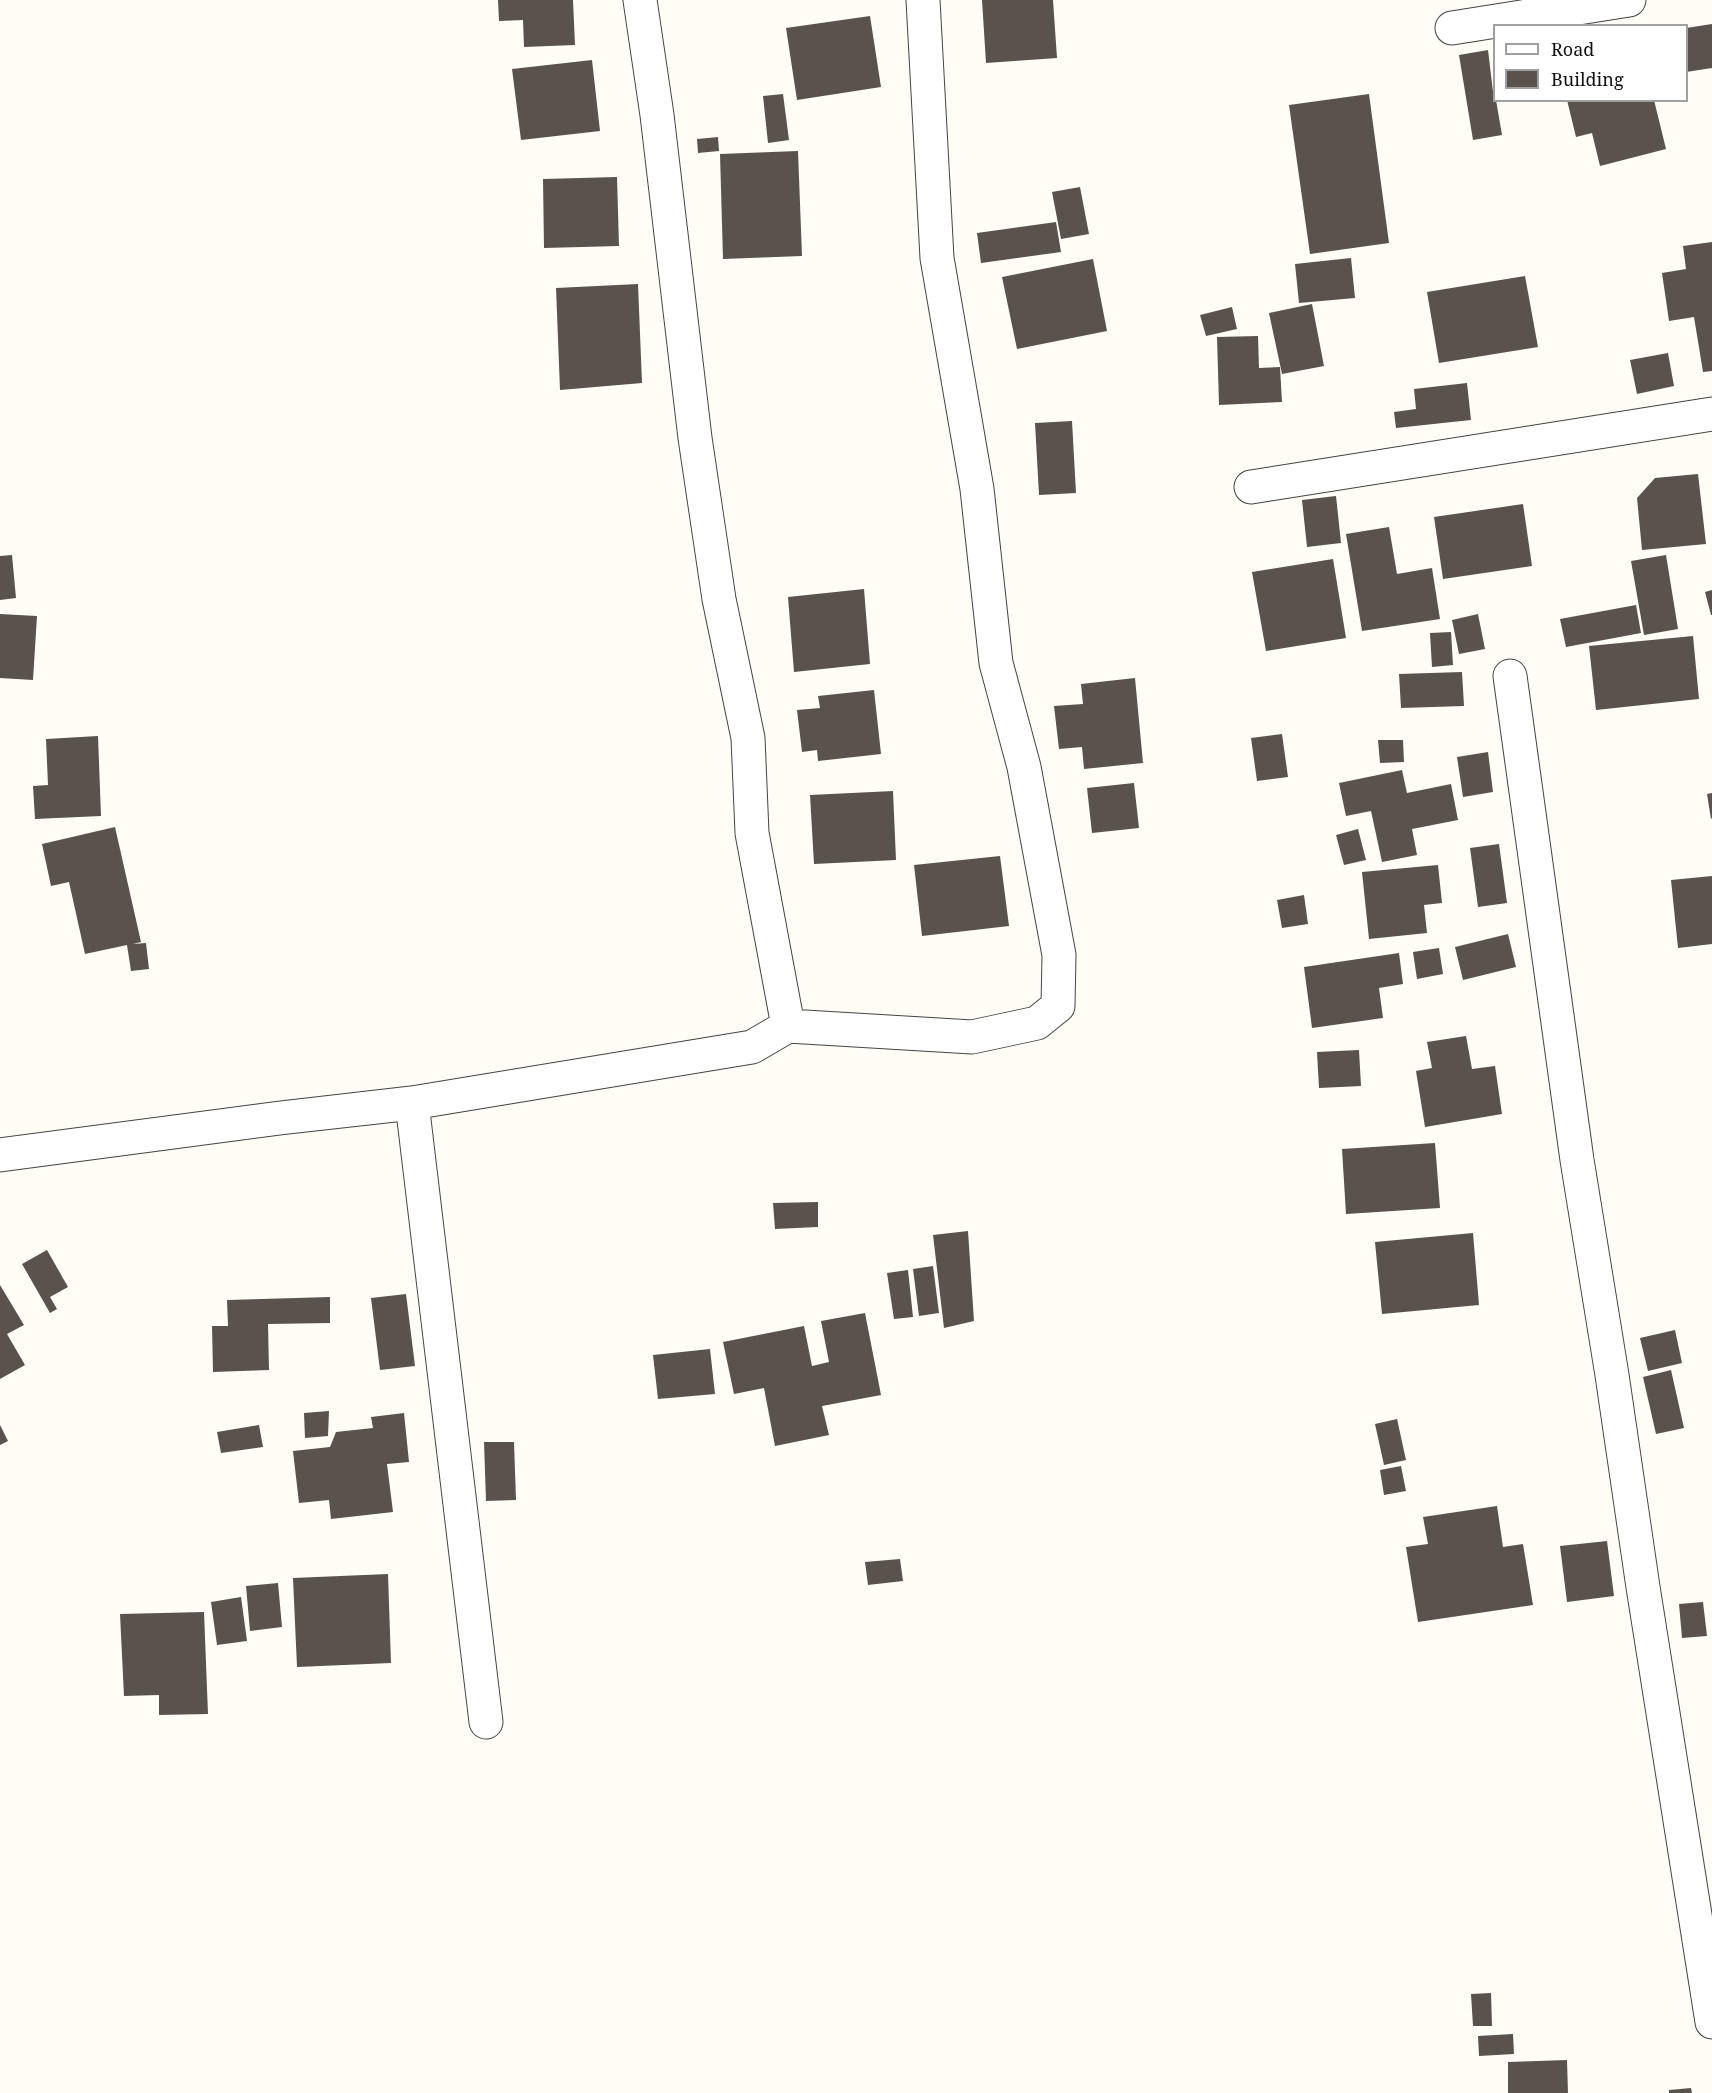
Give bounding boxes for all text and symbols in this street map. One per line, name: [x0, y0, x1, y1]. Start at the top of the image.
legend: [1493, 24, 1688, 102]
text: Road: [1551, 37, 1594, 61]
text: Building: [1551, 67, 1624, 91]

